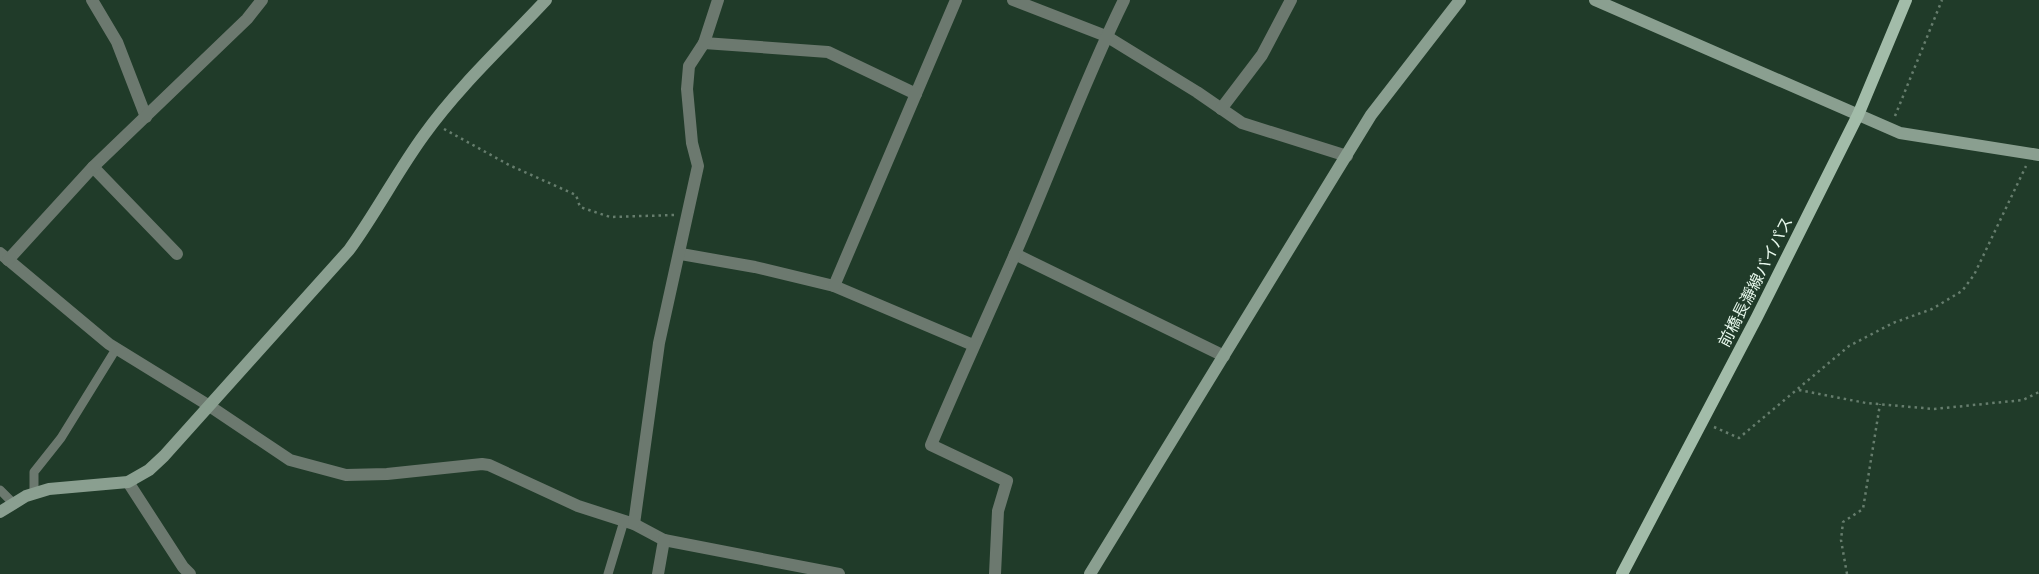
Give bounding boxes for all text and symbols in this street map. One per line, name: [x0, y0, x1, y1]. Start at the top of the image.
street label: 前橋長瀞線バイパス: [1714, 213, 1798, 351]

